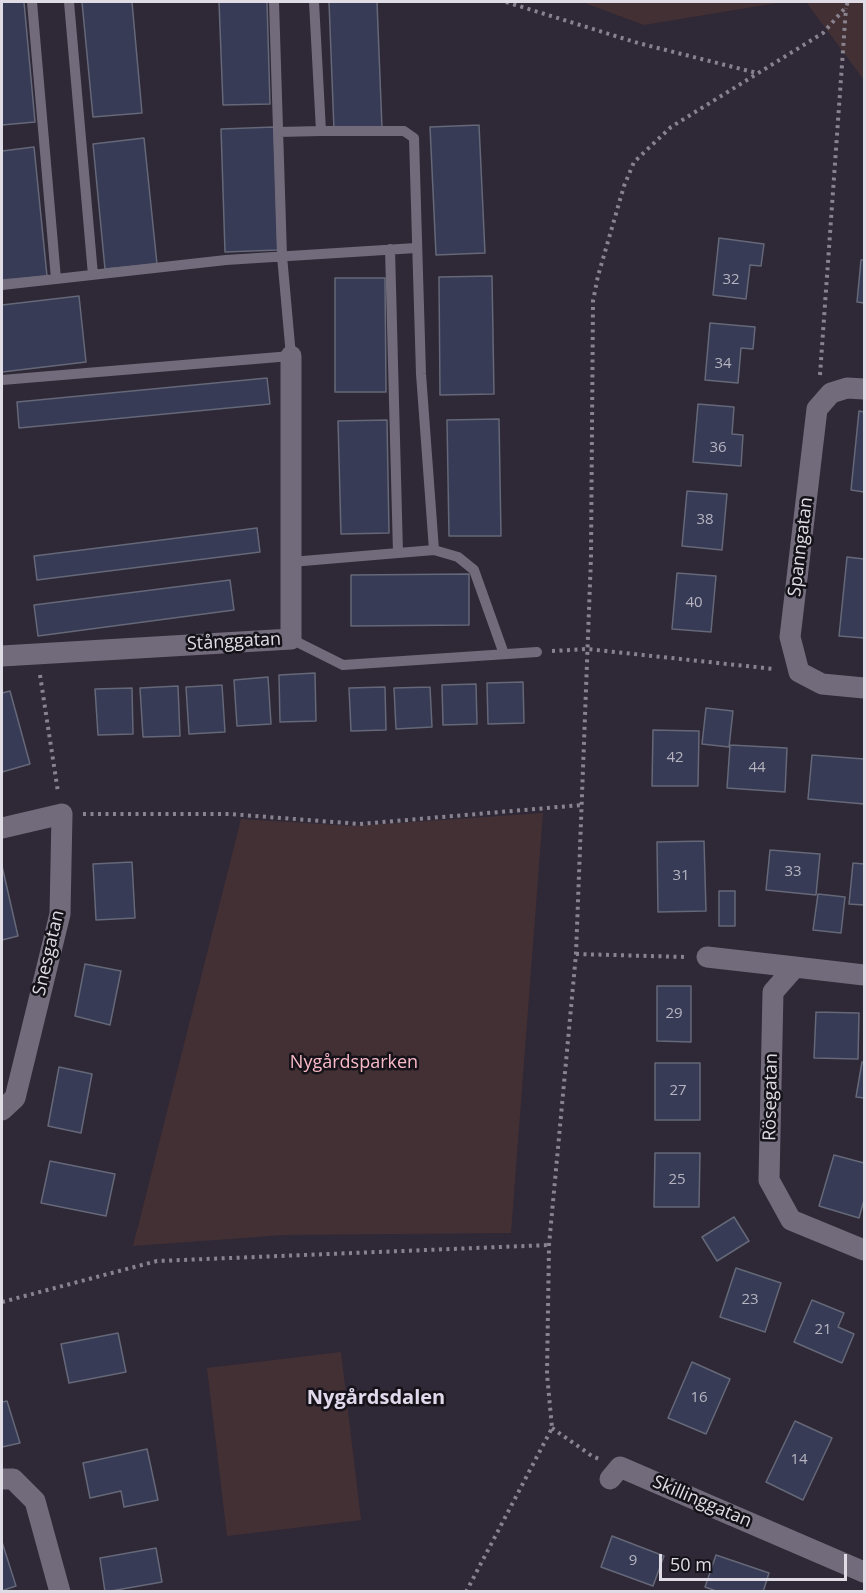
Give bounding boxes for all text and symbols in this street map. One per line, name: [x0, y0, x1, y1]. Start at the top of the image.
house number: 32: [722, 271, 740, 289]
house number: 34: [714, 355, 732, 373]
house number: 36: [709, 439, 727, 457]
street label: Spanngatan: [784, 496, 818, 598]
house number: 38: [696, 511, 714, 529]
house number: 40: [685, 594, 703, 612]
street label: Stånggatan: [186, 629, 282, 655]
house number: 42: [666, 749, 684, 767]
house number: 44: [748, 759, 766, 777]
house number: 33: [784, 863, 802, 881]
house number: 31: [672, 867, 690, 885]
street label: Snesgatan: [29, 908, 69, 998]
house number: 29: [665, 1005, 683, 1023]
park label: Nygårdsparken: [290, 1052, 418, 1074]
street label: Rösegatan: [759, 1053, 783, 1141]
house number: 27: [669, 1082, 687, 1100]
house number: 25: [668, 1171, 686, 1189]
house number: 23: [741, 1291, 759, 1309]
house number: 21: [814, 1321, 832, 1339]
district label: Nygårdsdalen: [307, 1386, 445, 1410]
house number: 16: [690, 1389, 708, 1407]
house number: 14: [790, 1451, 808, 1469]
street label: Skillinggatan: [649, 1471, 755, 1533]
scale bar: [662, 1542, 850, 1580]
house number: 9: [629, 1552, 637, 1570]
text: 50 m: [670, 1552, 712, 1576]

